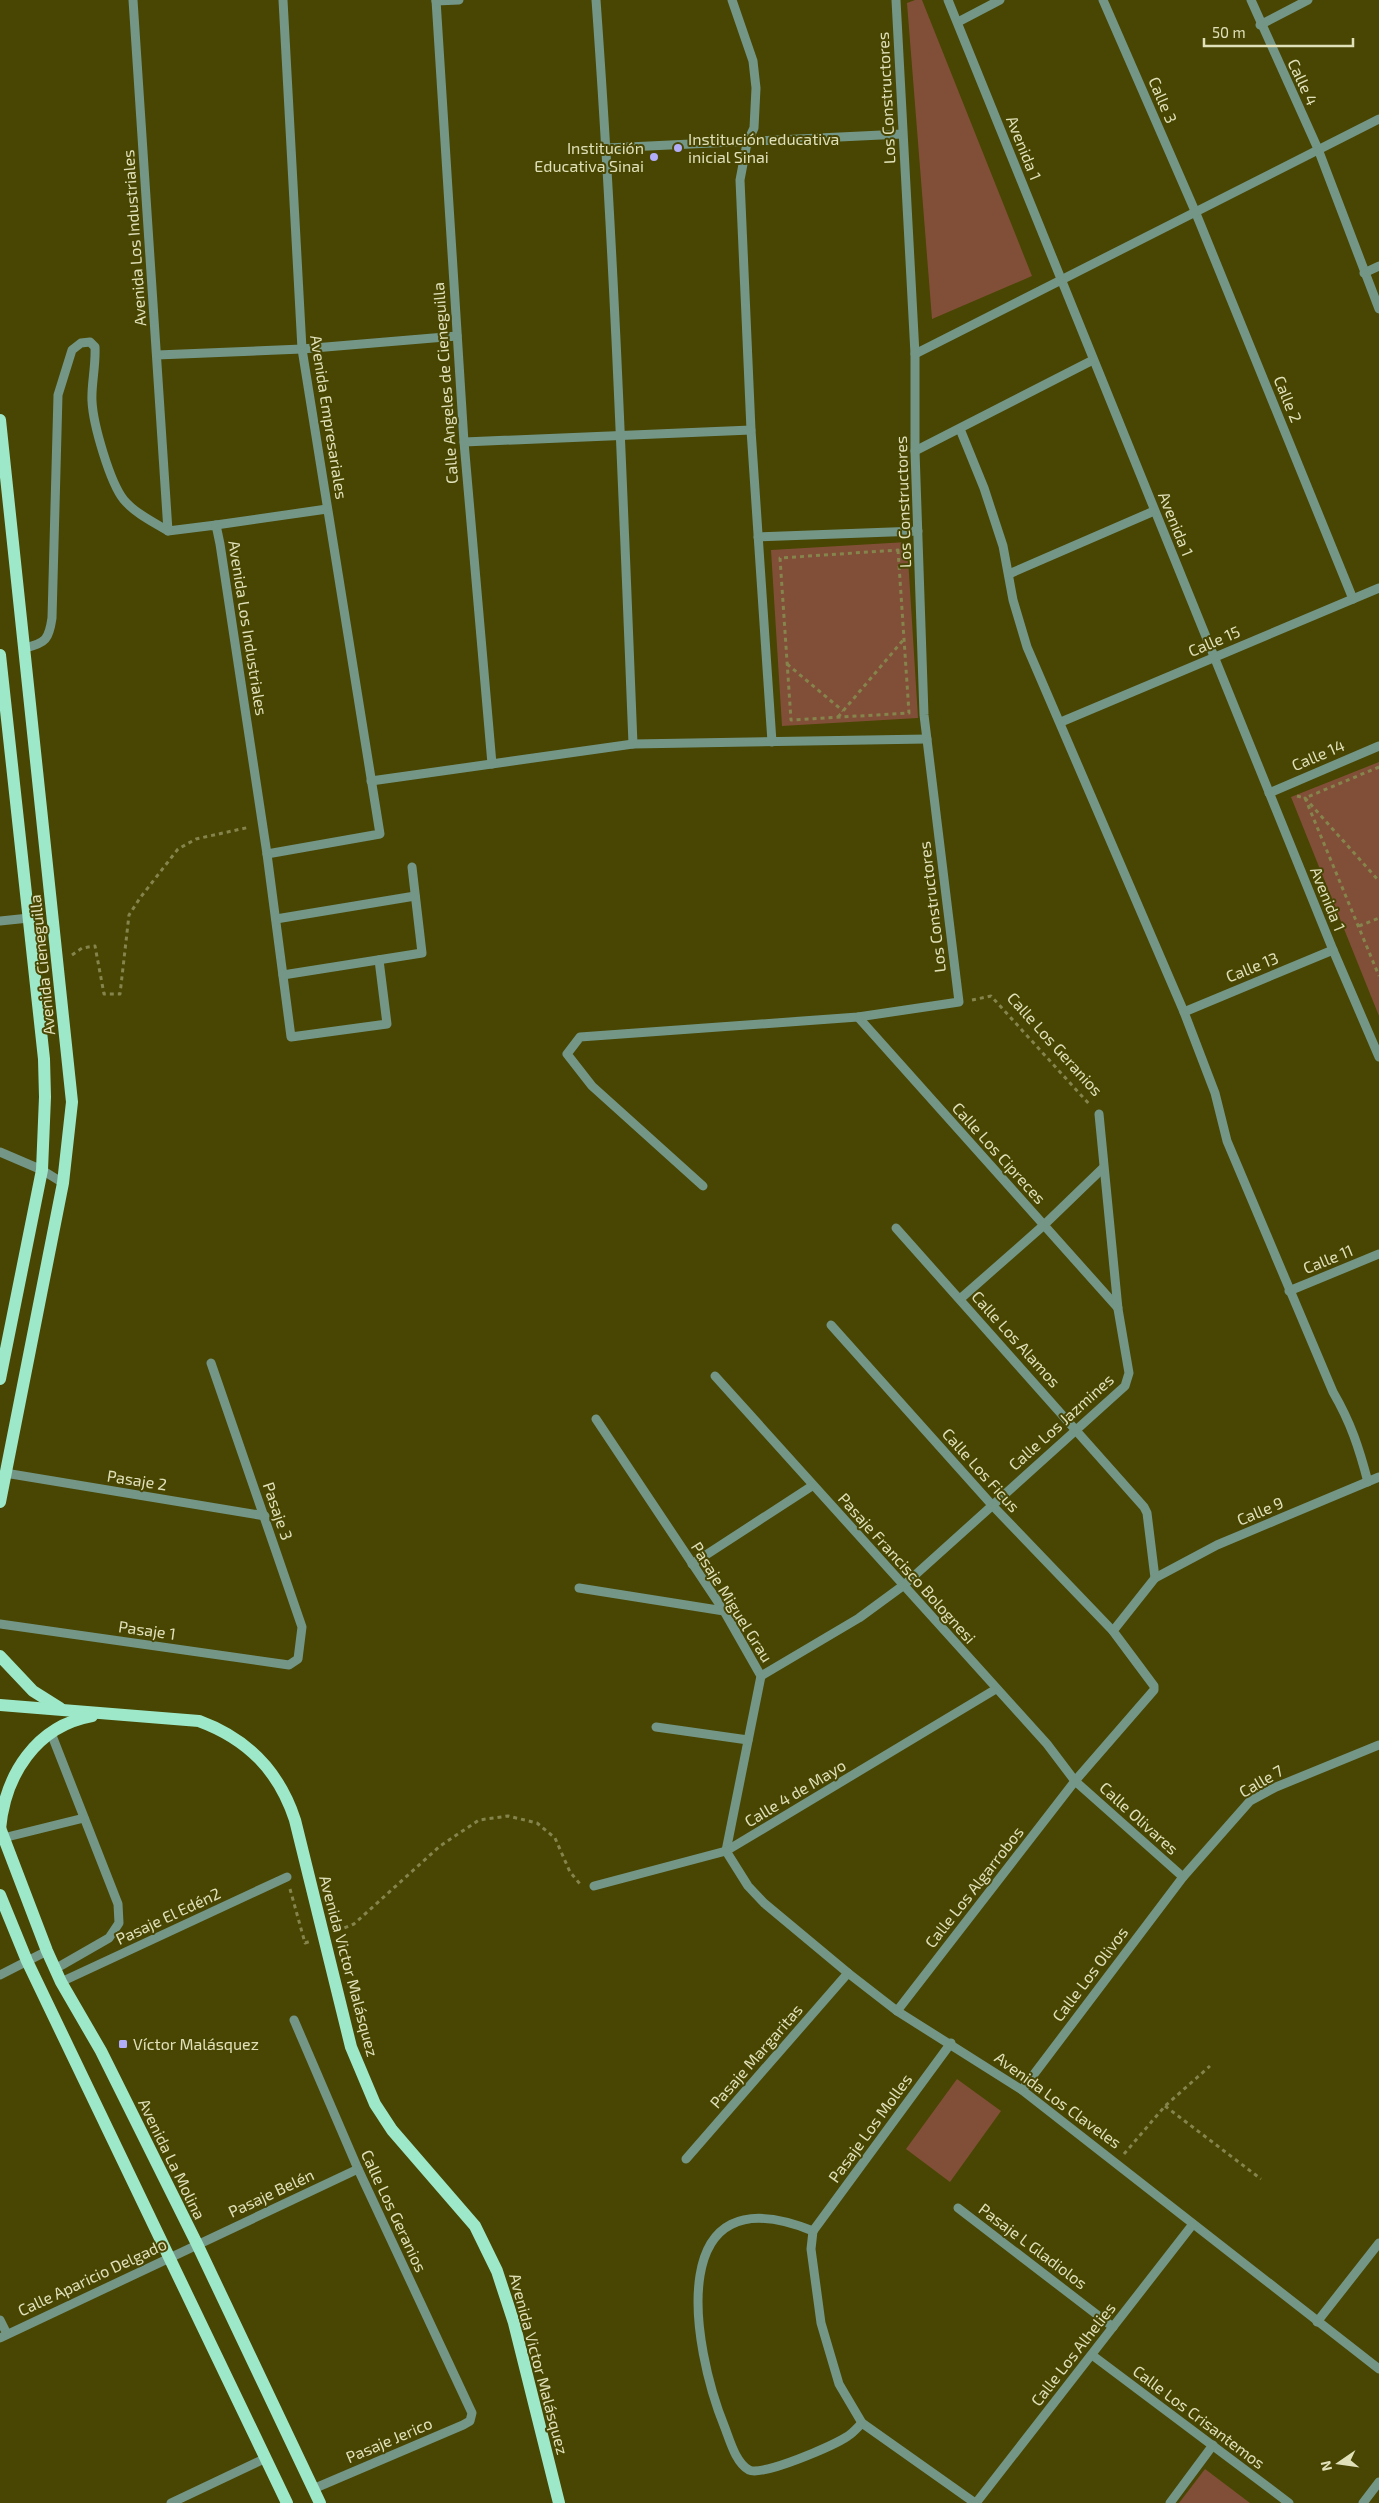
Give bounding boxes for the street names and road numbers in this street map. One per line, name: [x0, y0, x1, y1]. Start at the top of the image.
street label: Los Constructores: [873, 32, 898, 165]
street label: Calle 4: [1284, 55, 1323, 108]
street label: Calle 3: [1145, 74, 1182, 126]
street label: Avenida 1: [1003, 113, 1046, 183]
street label: Avenida Los Industriales: [118, 149, 149, 327]
street label: Calle Angeles de Cieneguilla: [428, 282, 461, 485]
street label: Avenida Empresariales: [307, 333, 352, 500]
street label: Calle 2: [1271, 373, 1306, 425]
street label: Los Constructores: [891, 436, 914, 568]
street label: Avenida 1: [1155, 489, 1198, 559]
street label: Avenida Los Industriales: [225, 539, 272, 717]
street label: Calle 15: [1185, 621, 1243, 660]
street label: Calle 14: [1288, 735, 1347, 774]
street label: Los Constructores: [914, 840, 949, 974]
street label: Avenida 1: [1307, 864, 1350, 934]
street label: Avenida Cieneguilla: [25, 894, 58, 1036]
street label: Calle 13: [1223, 947, 1281, 986]
street label: Calle Los Geranios: [1004, 988, 1107, 1099]
street label: Calle Los Cipreces: [949, 1098, 1050, 1207]
street label: Calle 11: [1300, 1240, 1356, 1277]
street label: Calle Los Alamos: [968, 1287, 1065, 1391]
street label: Calle Los Jazmines: [1004, 1370, 1117, 1474]
street label: Calle Los Ficus: [939, 1424, 1024, 1515]
street label: Pasaje 2: [106, 1465, 168, 1495]
street label: Pasaje 3: [259, 1479, 297, 1543]
street label: Pasaje Francisco Bolognesi: [834, 1488, 980, 1648]
street label: Calle 9: [1234, 1492, 1286, 1529]
street label: Pasaje Miguel Grau: [687, 1538, 777, 1666]
street label: Pasaje 1: [117, 1616, 177, 1644]
street label: Calle 4 de Mayo: [741, 1755, 849, 1830]
street label: Calle 7: [1235, 1760, 1286, 1801]
street label: Calle Olivares: [1096, 1777, 1183, 1858]
street label: Calle Los Algarrobos: [920, 1822, 1027, 1951]
street label: Avenida Victor Malásquez: [316, 1873, 383, 2059]
street label: Pasaje El Edén2: [113, 1883, 223, 1949]
street label: Calle Los Olivos: [1048, 1923, 1131, 2025]
street label: Pasaje Margaritas: [705, 2000, 807, 2112]
street label: Avenida Los Claveles: [991, 2047, 1125, 2152]
street label: Pasaje Los Molles: [824, 2070, 916, 2186]
street label: Avenida La Molina: [135, 2095, 210, 2222]
street label: Calle Los Geranios: [358, 2147, 431, 2275]
street label: Pasaje Belén: [225, 2164, 317, 2222]
street label: Pasaje L Gladiolos: [975, 2199, 1091, 2293]
street label: Calle Aparicio Delgado: [14, 2234, 169, 2319]
street label: Avenida Victor Malásquez: [506, 2271, 573, 2457]
street label: Calle Los Alhelies: [1026, 2298, 1119, 2409]
street label: Calle Los Crisantemos: [1130, 2361, 1269, 2472]
street label: Pasaje Jerico: [343, 2413, 435, 2467]

